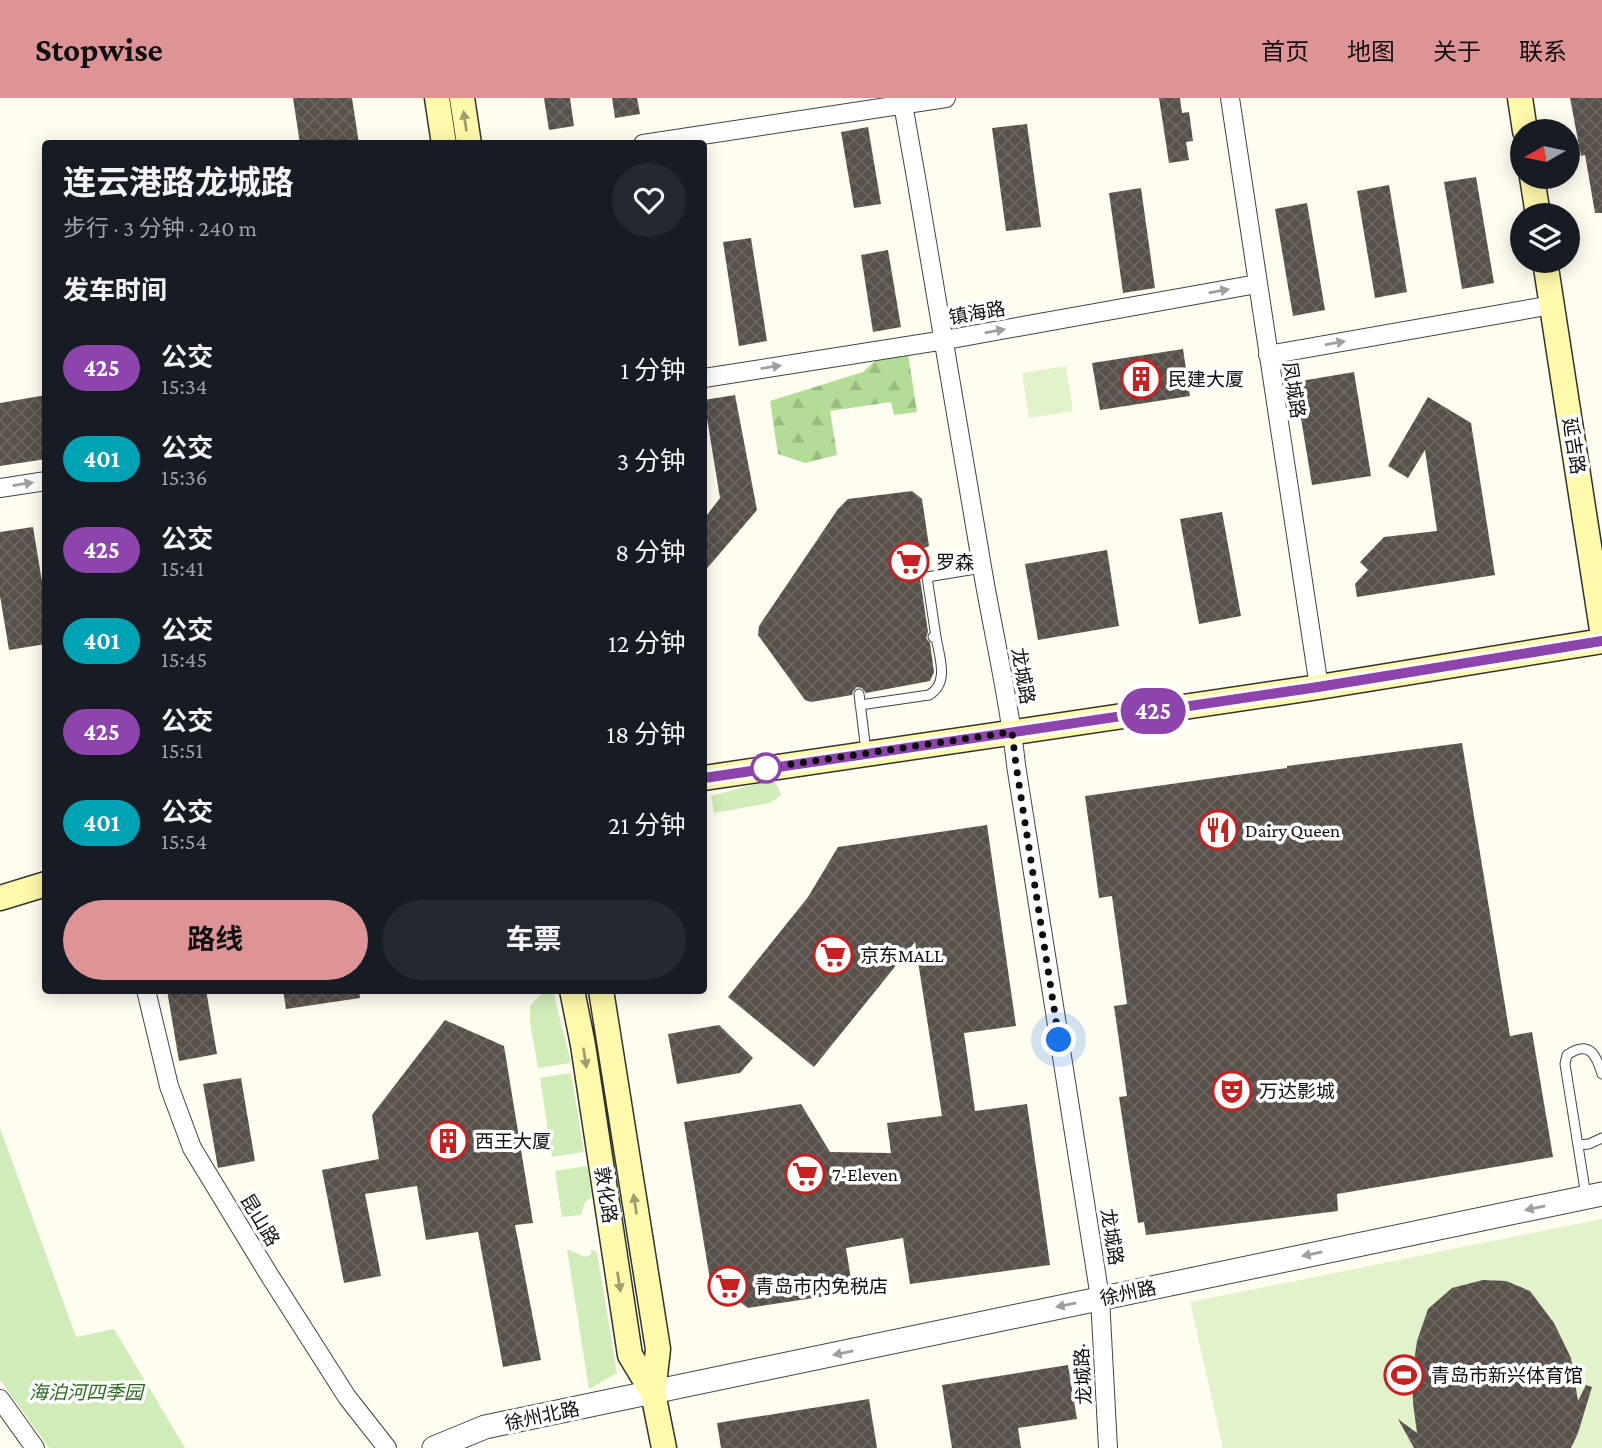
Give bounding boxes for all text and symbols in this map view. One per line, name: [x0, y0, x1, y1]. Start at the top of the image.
text: Stopwise: [35, 31, 163, 68]
text: 首页: [1261, 38, 1309, 65]
text: 地图: [1347, 38, 1395, 65]
text: 关于: [1433, 38, 1481, 65]
text: 联系: [1519, 38, 1567, 65]
one-way arrow: [460, 110, 471, 132]
north arrow: [1510, 119, 1580, 189]
map controls: [1510, 119, 1580, 273]
button: heart: [612, 163, 686, 237]
text: 连云港路龙城路: [63, 164, 294, 201]
button: layers: [1510, 203, 1580, 273]
text: 步行 · 3 分钟 · 240 m: [63, 215, 257, 241]
text: 发车时间: [63, 276, 167, 305]
one-way arrow: [1208, 285, 1230, 296]
street label: 镇海路: [947, 298, 1007, 328]
one-way arrow: [984, 325, 1006, 336]
one-way arrow: [1324, 338, 1346, 349]
text: 公交: [161, 343, 213, 372]
text: 425: [83, 354, 120, 381]
text: 1 分钟: [620, 356, 686, 385]
building icon: 民建大厦: [1120, 358, 1162, 400]
street label: 凤城路: [1279, 360, 1309, 420]
one-way arrow: [760, 361, 782, 372]
place label: 民建大厦: [1168, 369, 1244, 390]
text: 15:34: [161, 373, 207, 399]
street label: 延吉路: [1559, 416, 1589, 476]
text: 公交: [161, 434, 213, 463]
text: 401: [83, 445, 120, 472]
text: 3 分钟: [617, 447, 686, 476]
text: 15:36: [161, 464, 207, 490]
one-way arrow: [12, 479, 34, 490]
text: 公交: [161, 525, 213, 554]
text: 425: [83, 536, 120, 563]
text: 8 分钟: [615, 538, 686, 567]
supermarket icon: 罗森: [888, 541, 930, 583]
place label: 罗森: [936, 552, 974, 573]
text: 15:41: [161, 555, 204, 581]
text: 公交: [161, 616, 213, 645]
text: 401: [83, 627, 120, 654]
text: 12 分钟: [608, 629, 686, 658]
text: 15:45: [161, 646, 207, 672]
street label: 龙城路: [1008, 646, 1038, 706]
line badge: 425: [1113, 688, 1193, 734]
text: 425: [1135, 697, 1171, 724]
text: 公交: [161, 707, 213, 736]
text: 425: [83, 718, 120, 745]
text: 18 分钟: [607, 720, 686, 749]
text: 15:51: [161, 737, 203, 763]
unlabelled marker: [751, 753, 781, 783]
text: 公交: [161, 798, 213, 827]
text: 401: [83, 809, 120, 836]
restaurant icon: Dairy Queen: [1197, 809, 1239, 851]
text: 21 分钟: [608, 811, 686, 840]
place label: Dairy Queen: [1245, 820, 1340, 841]
text: 15:54: [161, 828, 207, 854]
button: 路线: [63, 900, 368, 980]
button: 车票: [382, 900, 686, 980]
supermarket icon: 京东MALL: [812, 934, 854, 976]
place label: 京东MALL: [860, 945, 944, 966]
your location: [1041, 1022, 1076, 1057]
one-way arrow: [579, 1047, 590, 1069]
theatre icon: 万达影城: [1211, 1070, 1253, 1112]
place label: 万达影城: [1259, 1081, 1335, 1102]
building icon: 西王大厦: [427, 1120, 469, 1162]
place label: 西王大厦: [475, 1131, 551, 1152]
supermarket icon: 7-Eleven: [784, 1153, 826, 1195]
place label: 7-Eleven: [832, 1164, 898, 1185]
street label: 敦化路: [591, 1165, 621, 1225]
street label: 昆山路: [236, 1190, 284, 1250]
one-way arrow: [629, 1193, 640, 1215]
one-way arrow: [1524, 1203, 1546, 1214]
street label: 龙城路: [1097, 1207, 1127, 1267]
one-way arrow: [1301, 1249, 1323, 1260]
supermarket icon: 青岛市内免税店: [707, 1265, 749, 1307]
one-way arrow: [614, 1272, 625, 1294]
place label: 青岛市内免税店: [755, 1276, 888, 1297]
street label: 徐州路: [1098, 1277, 1158, 1309]
one-way arrow: [1055, 1300, 1077, 1311]
street label: 龙城路·: [1071, 1343, 1095, 1405]
one-way arrow: [832, 1347, 854, 1358]
sports icon: 青岛市新兴体育馆: [1383, 1354, 1425, 1396]
place label: 青岛市新兴体育馆: [1431, 1365, 1583, 1386]
park label: 海泊河四季园: [29, 1382, 146, 1403]
street label: 徐州北路: [503, 1398, 581, 1434]

